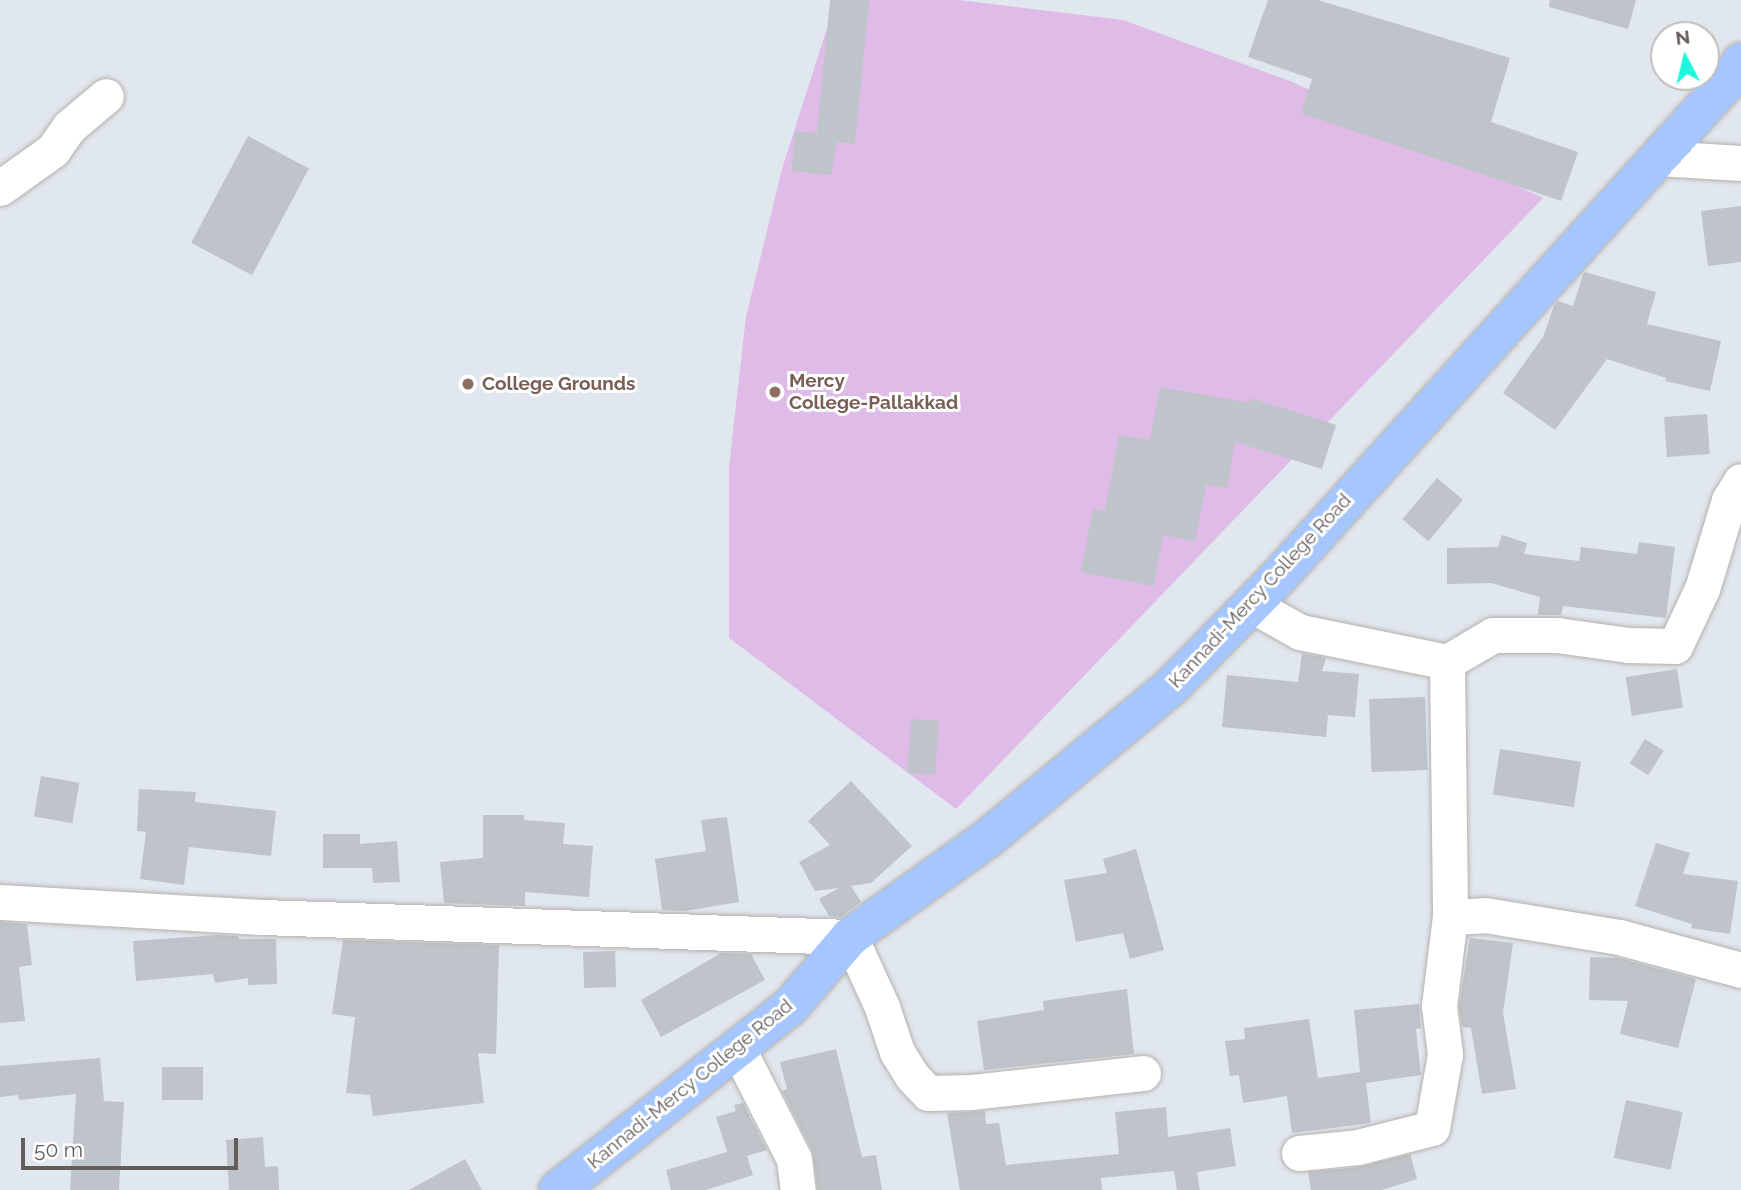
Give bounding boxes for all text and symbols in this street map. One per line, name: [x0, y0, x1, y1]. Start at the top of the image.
north arrow: [1650, 21, 1720, 91]
text: N: [1674, 25, 1691, 49]
place label: Mercy College-Pallakkad: [789, 370, 958, 414]
place label: College Grounds: [482, 373, 635, 395]
marker: College Grounds: [460, 376, 476, 392]
marker: Mercy College-Pallakkad: [767, 384, 783, 400]
street label: Kannadi-Mercy College Road: [1164, 489, 1356, 693]
street label: Kannadi-Mercy College Road: [583, 994, 797, 1174]
scale bar: [24, 1124, 242, 1168]
text: 50 m: [34, 1137, 83, 1162]

